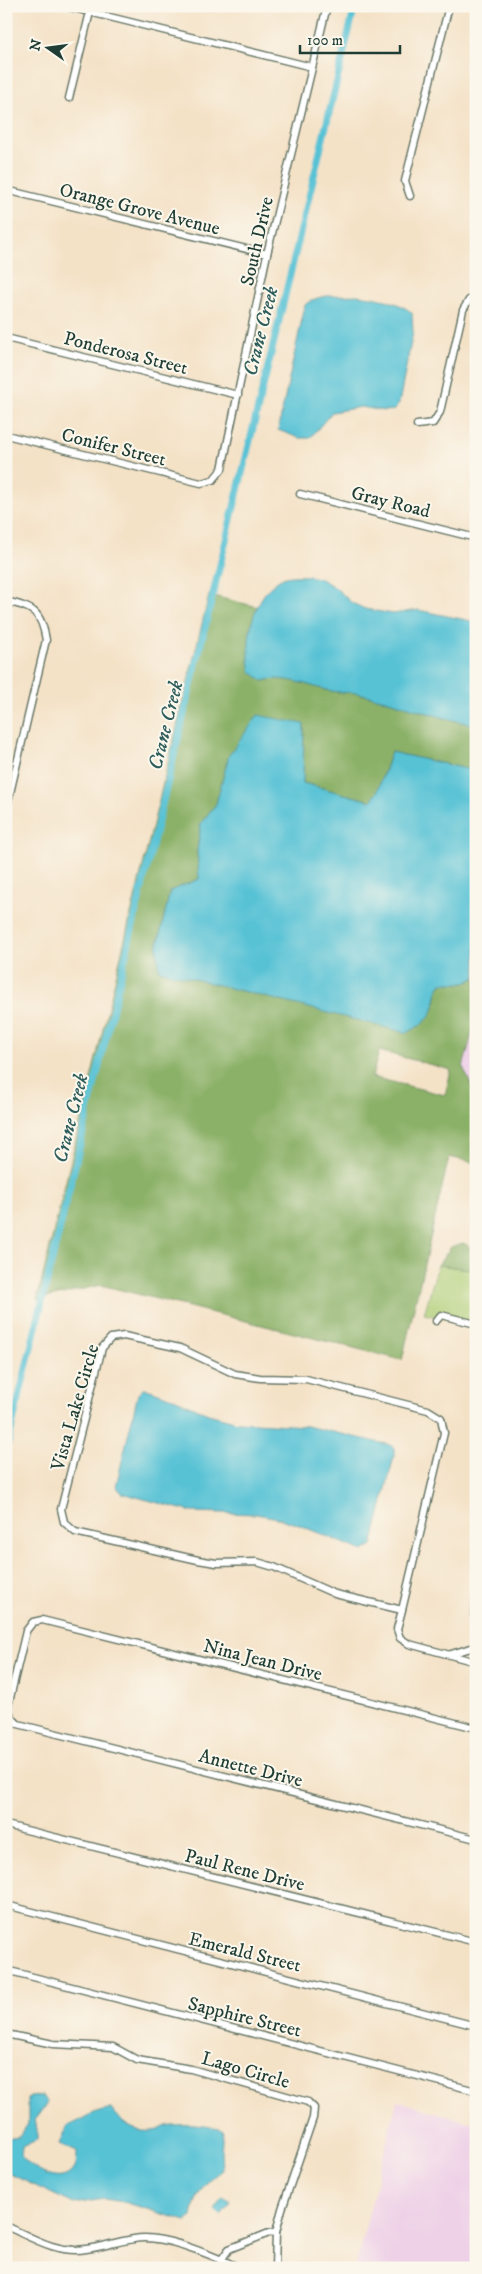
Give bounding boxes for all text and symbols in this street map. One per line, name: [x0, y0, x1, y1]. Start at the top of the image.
north arrow: [22, 22, 72, 72]
scale bar: [300, 22, 400, 54]
text: 100 m: [307, 31, 343, 50]
text: N: [26, 37, 47, 53]
street label: Orange Grove Avenue: [57, 178, 222, 241]
street label: South Drive: [236, 194, 279, 288]
water label: Crane Creek: [238, 283, 285, 379]
street label: Ponderosa Street: [61, 327, 190, 380]
street label: Conifer Street: [59, 423, 168, 472]
street label: Gray Road: [349, 482, 433, 524]
water label: Crane Creek: [143, 677, 190, 773]
water label: Crane Creek: [48, 1070, 95, 1166]
street label: Vista Lake Circle: [46, 1341, 105, 1474]
street label: Nina Jean Drive: [201, 1635, 325, 1686]
street label: Annette Drive: [196, 1744, 305, 1792]
street label: Paul Rene Drive: [182, 1844, 307, 1896]
street label: Emerald Street: [186, 1927, 303, 1978]
street label: Sapphire Street: [186, 1992, 304, 2043]
street label: Lago Circle: [199, 2047, 292, 2094]

